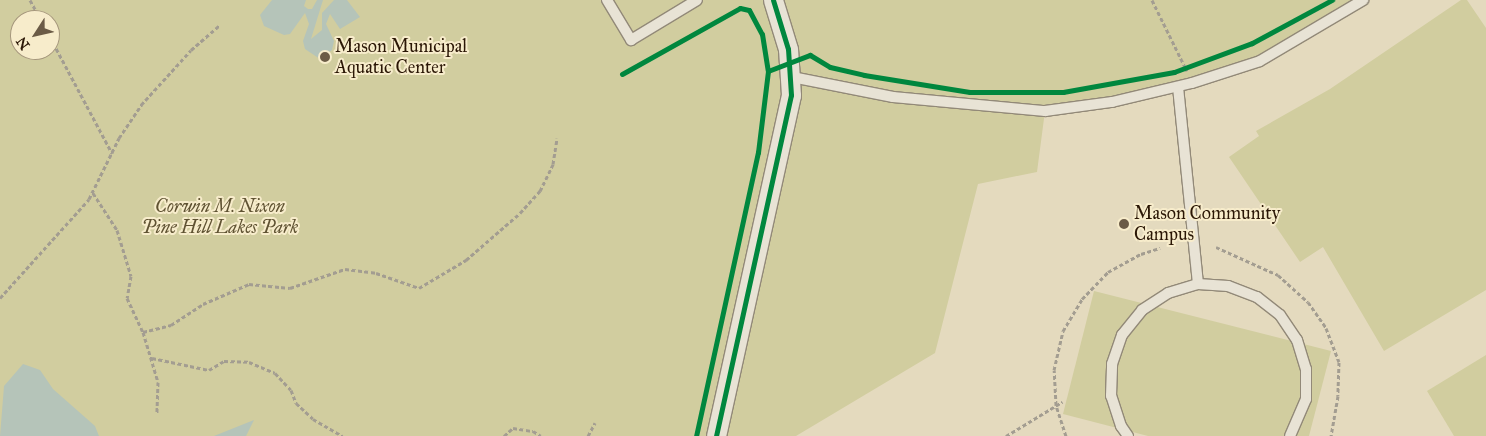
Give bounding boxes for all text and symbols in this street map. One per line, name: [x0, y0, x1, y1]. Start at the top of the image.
north arrow: [10, 10, 60, 60]
text: N: [13, 34, 33, 53]
place label: Mason Municipal Aquatic Center: [335, 36, 467, 78]
marker: Mason Municipal Aquatic Center: [319, 51, 331, 63]
park label: Corwin M. Nixon Pine Hill Lakes Park: [142, 196, 298, 238]
place label: Mason Community Campus: [1134, 203, 1280, 245]
marker: Mason Community Campus: [1118, 218, 1130, 230]

